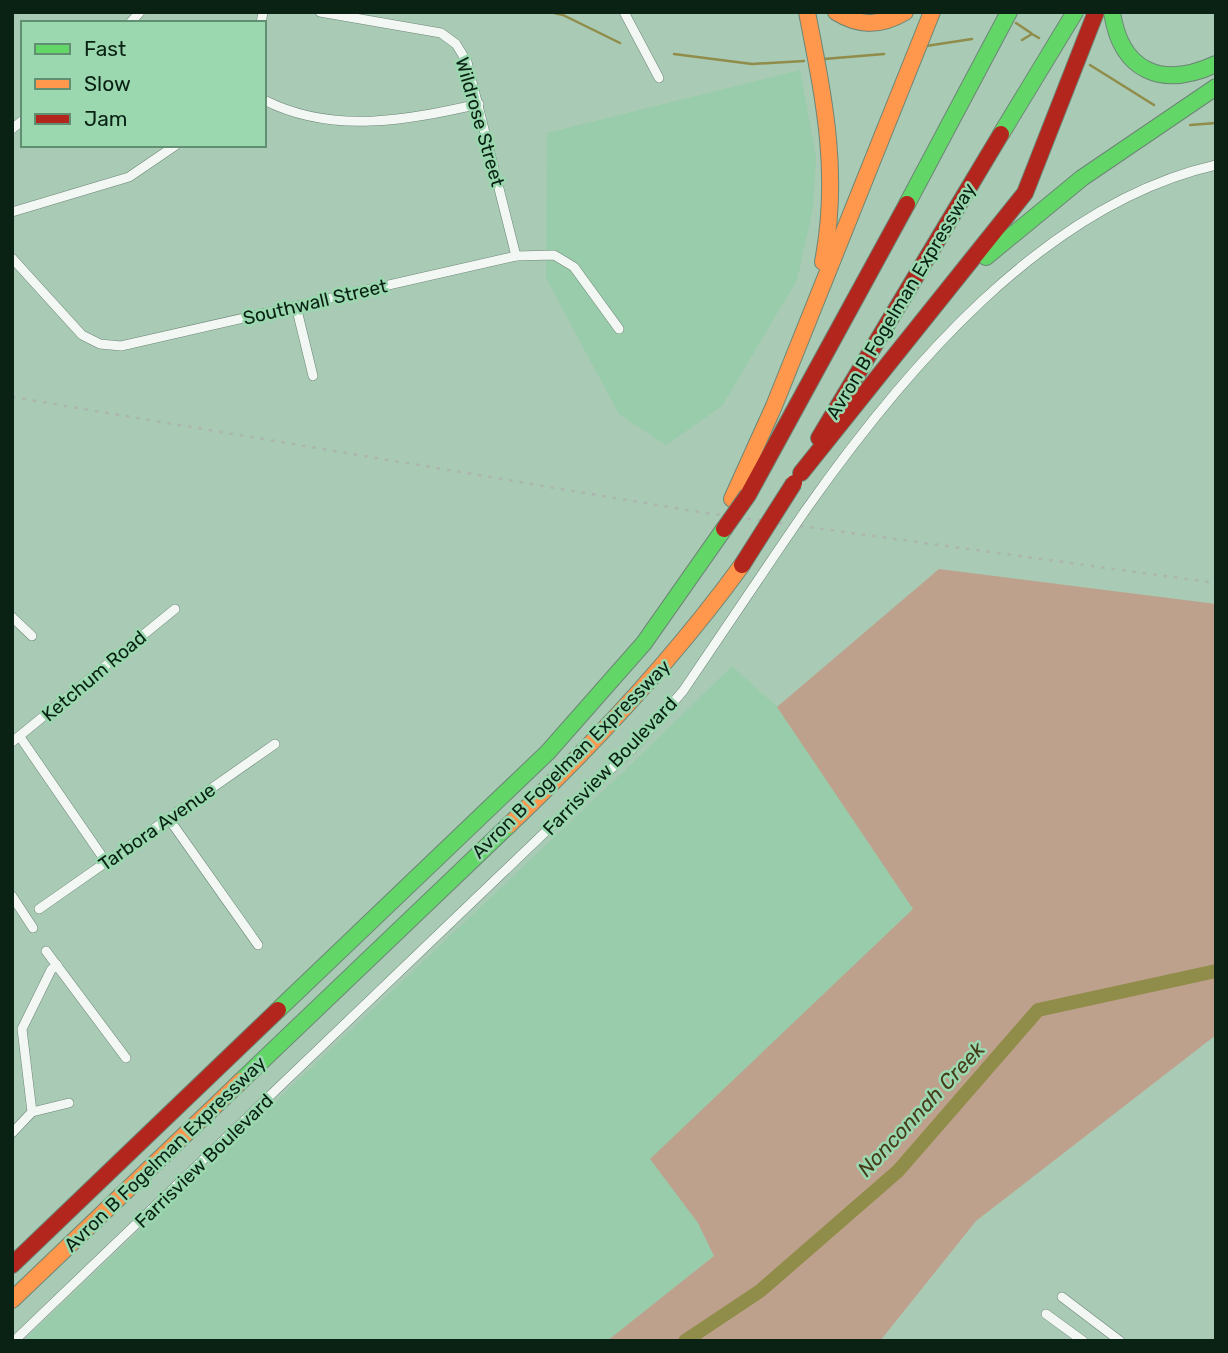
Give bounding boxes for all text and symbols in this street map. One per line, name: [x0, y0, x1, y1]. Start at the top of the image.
legend: [21, 21, 266, 147]
text: Fast: [84, 36, 126, 61]
street label: Wildrose Street: [451, 55, 510, 190]
text: Slow: [84, 71, 131, 96]
text: Jam: [84, 106, 128, 131]
street label: Avron B Fogelman Expressway: [821, 179, 981, 423]
street label: Southwall Street: [241, 274, 390, 330]
street label: Ketchum Road: [37, 626, 151, 726]
street label: Avron B Fogelman Expressway: [467, 655, 675, 863]
street label: Farrisview Boulevard: [538, 692, 682, 840]
street label: Tarbora Avenue: [94, 778, 220, 876]
water label: Nonconnah Creek: [852, 1036, 991, 1181]
street label: Avron B Fogelman Expressway: [59, 1051, 271, 1257]
street label: Farrisview Boulevard: [130, 1089, 278, 1233]

